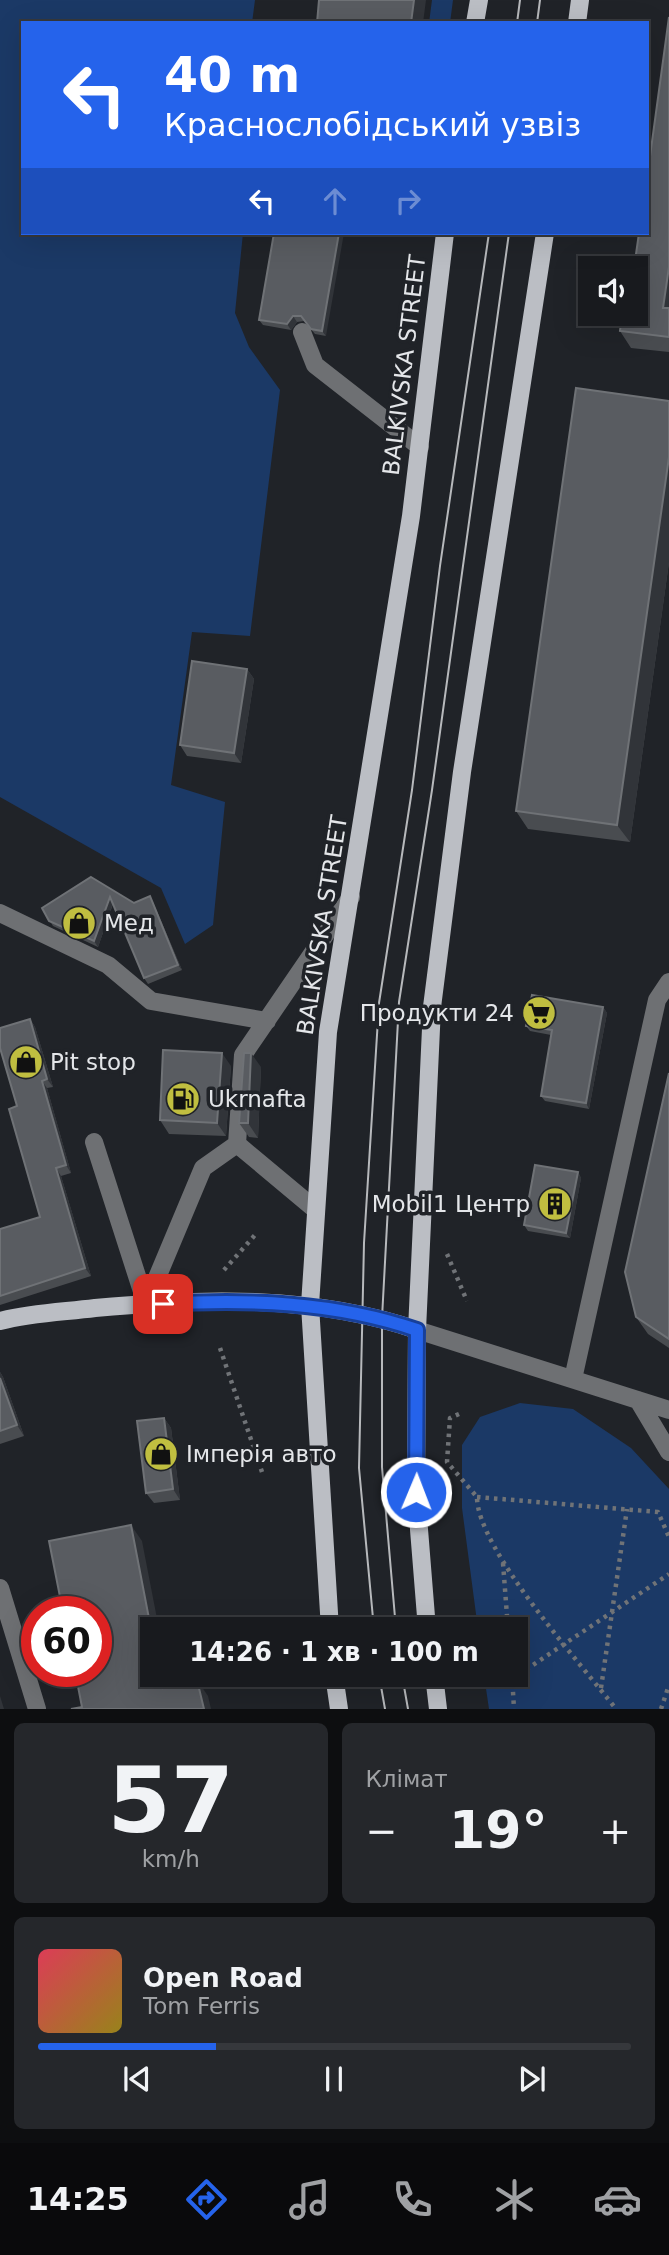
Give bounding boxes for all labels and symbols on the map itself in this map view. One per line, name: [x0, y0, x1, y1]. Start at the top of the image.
street label: BALKIVSKA STREET: [378, 252, 431, 477]
street label: BALKIVSKA STREET: [292, 812, 352, 1037]
shop icon: Мед: [60, 904, 98, 942]
place label: Мед: [104, 910, 154, 936]
supermarket icon: Продукти 24: [520, 994, 558, 1032]
place label: Продукти 24: [360, 1000, 514, 1026]
shop icon: Pit stop: [7, 1043, 45, 1081]
place label: Pit stop: [50, 1049, 136, 1075]
fuel station icon: Ukrnafta: [164, 1080, 202, 1118]
place label: Ukrnafta: [208, 1086, 307, 1112]
building icon: Mobil1 Центр: [536, 1185, 574, 1223]
place label: Mobil1 Центр: [372, 1191, 530, 1217]
pin: [133, 1274, 193, 1334]
shop icon: Імперія авто: [142, 1435, 180, 1473]
place label: Імперія авто: [186, 1441, 337, 1467]
position arrow: [379, 1455, 453, 1529]
speed limit sign: 60: [21, 1596, 112, 1687]

